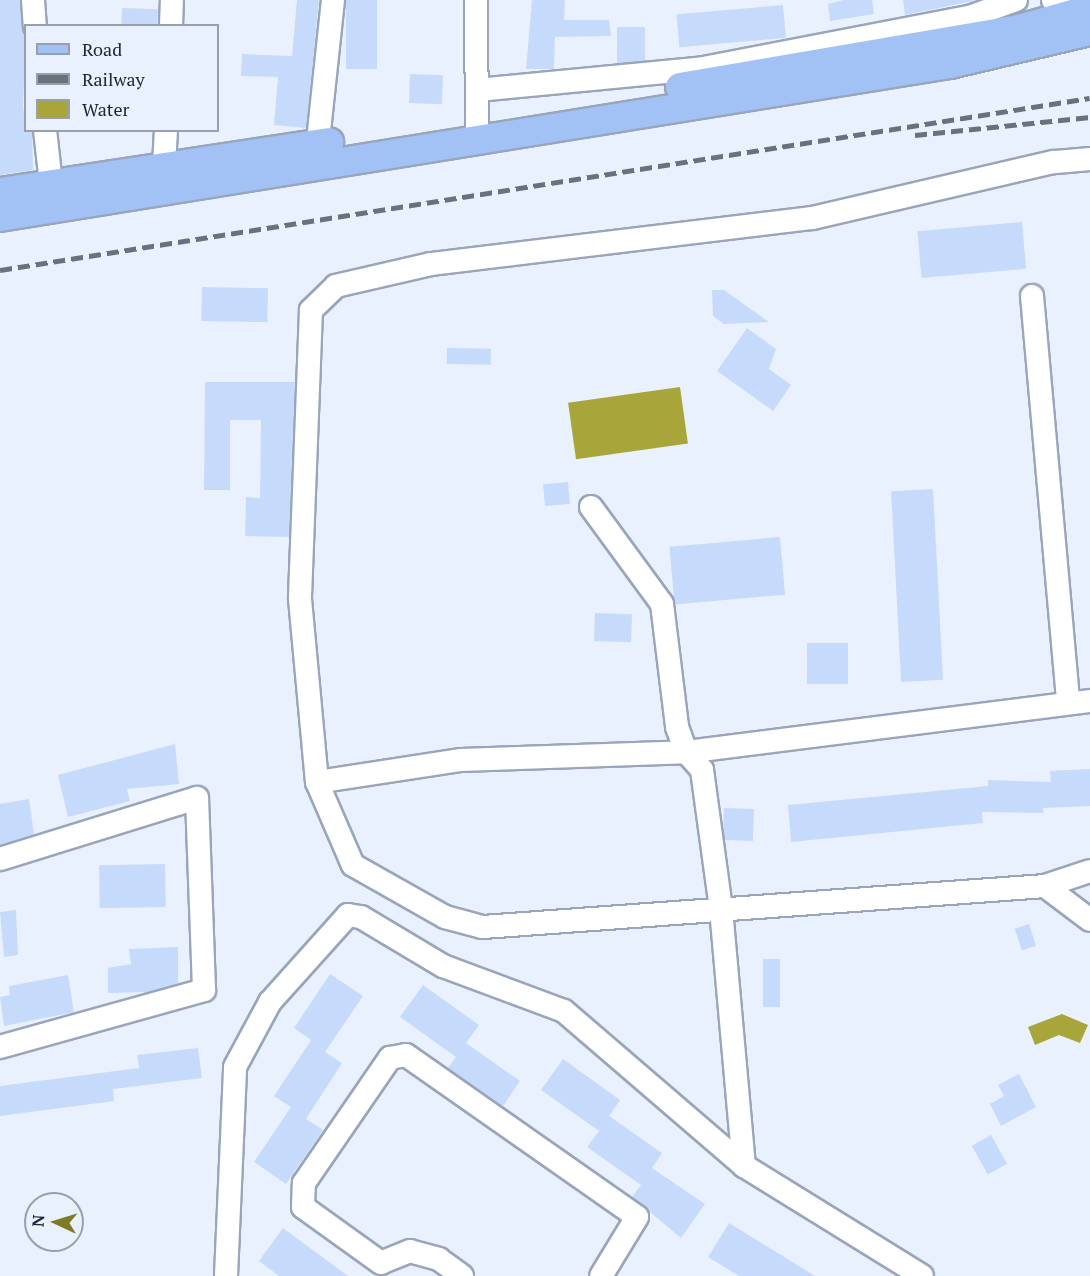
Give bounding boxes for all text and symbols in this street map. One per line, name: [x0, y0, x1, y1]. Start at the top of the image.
legend: [24, 24, 219, 132]
text: Road: [82, 37, 122, 61]
text: Railway: [82, 67, 145, 91]
text: Water: [82, 97, 129, 121]
north arrow: [24, 1192, 84, 1252]
text: N: [27, 1214, 49, 1228]

